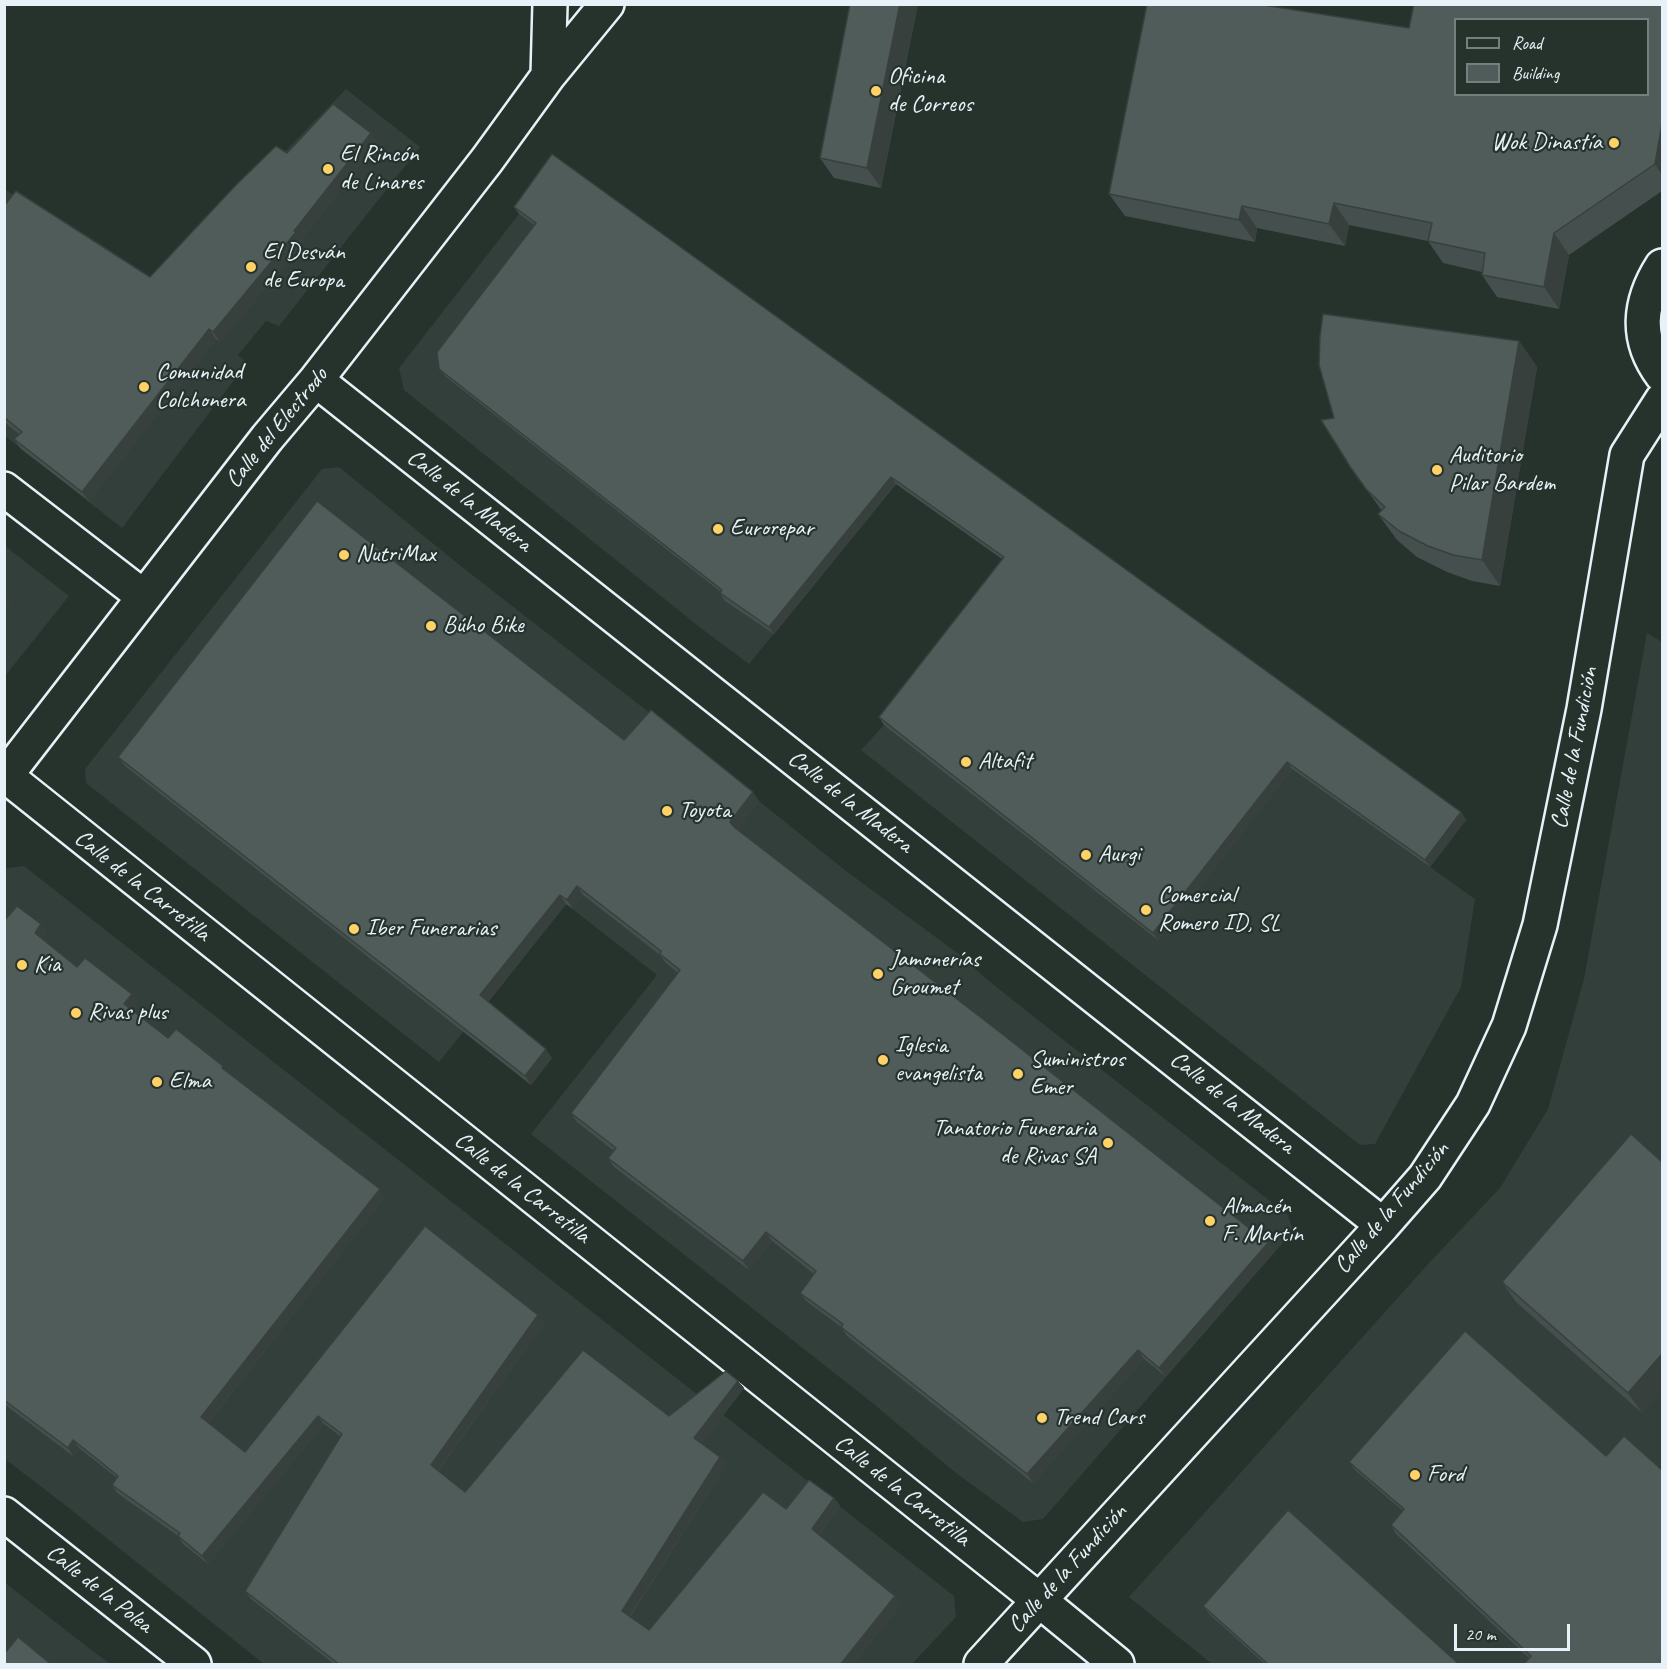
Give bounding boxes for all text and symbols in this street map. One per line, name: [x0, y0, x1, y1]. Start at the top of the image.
legend: [1454, 18, 1649, 96]
text: Road: [1512, 32, 1542, 54]
text: Building: [1512, 62, 1559, 84]
place label: Oficina de Correos: [888, 63, 973, 119]
marker: Oficina de Correos: [869, 84, 883, 98]
place label: Wok Dinastía: [1491, 129, 1602, 157]
marker: Wok Dinastía: [1607, 136, 1621, 150]
place label: El Rincón de Linares: [340, 141, 423, 197]
marker: El Rincón de Linares: [321, 162, 335, 176]
place label: El Desván de Europa: [263, 239, 345, 295]
marker: El Desván de Europa: [244, 260, 258, 274]
place label: Comunidad Colchonera: [156, 359, 245, 415]
street label: Calle del Electrodo: [220, 362, 334, 494]
marker: Comunidad Colchonera: [137, 380, 151, 394]
place label: Auditorio Pilar Bardem: [1449, 442, 1555, 498]
street label: Calle de la Madera: [401, 443, 537, 559]
marker: Auditorio Pilar Bardem: [1430, 463, 1444, 477]
place label: Eurorepar: [730, 515, 813, 543]
marker: Eurorepar: [711, 522, 725, 536]
place label: NutriMax: [356, 541, 436, 569]
marker: NutriMax: [337, 548, 351, 562]
place label: Búho Bike: [443, 612, 524, 640]
marker: Búho Bike: [424, 619, 438, 633]
street label: Calle de la Fundición: [1545, 665, 1605, 831]
street label: Calle de la Madera: [782, 744, 918, 860]
place label: Altafit: [978, 748, 1031, 776]
marker: Altafit: [959, 755, 973, 769]
place label: Toyota: [679, 797, 731, 825]
marker: Toyota: [660, 804, 674, 818]
street label: Calle de la Carretilla: [68, 824, 216, 948]
place label: Aurgi: [1098, 841, 1140, 869]
marker: Aurgi: [1079, 848, 1093, 862]
place label: Comercial Romero ID, SL: [1158, 882, 1280, 938]
marker: Comercial Romero ID, SL: [1139, 903, 1153, 917]
place label: Iber Funerarias: [366, 915, 496, 943]
marker: Iber Funerarias: [347, 922, 361, 936]
place label: Jamonerías Groumet: [890, 946, 980, 1002]
place label: Kia: [34, 951, 60, 979]
marker: Kia: [15, 958, 29, 972]
marker: Jamonerías Groumet: [871, 967, 885, 981]
place label: Rivas plus: [88, 999, 167, 1027]
marker: Rivas plus: [69, 1006, 83, 1020]
place label: Iglesia evangelista: [895, 1032, 982, 1088]
street label: Calle de la Madera: [1164, 1045, 1300, 1161]
place label: Suministros Emer: [1030, 1046, 1125, 1102]
marker: Iglesia evangelista: [876, 1053, 890, 1067]
marker: Suministros Emer: [1011, 1067, 1025, 1081]
place label: Elma: [169, 1068, 211, 1096]
marker: Elma: [150, 1075, 164, 1089]
place label: Tanatorio Funeraria de Rivas SA: [933, 1115, 1096, 1171]
street label: Calle de la Carretilla: [448, 1126, 596, 1250]
marker: Tanatorio Funeraria de Rivas SA: [1101, 1136, 1115, 1150]
street label: Calle de la Fundición: [1328, 1136, 1456, 1280]
place label: Almacén F. Martín: [1222, 1193, 1303, 1249]
marker: Almacén F. Martín: [1203, 1214, 1217, 1228]
place label: Trend Cars: [1054, 1404, 1144, 1432]
marker: Trend Cars: [1035, 1411, 1049, 1425]
street label: Calle de la Carretilla: [828, 1429, 976, 1553]
place label: Ford: [1427, 1461, 1464, 1489]
marker: Ford: [1408, 1468, 1422, 1482]
street label: Calle de la Fundición: [1002, 1498, 1134, 1640]
street label: Calle de la Polea: [40, 1538, 158, 1640]
scale bar: [1457, 1612, 1572, 1650]
text: 20 m: [1465, 1623, 1496, 1645]

